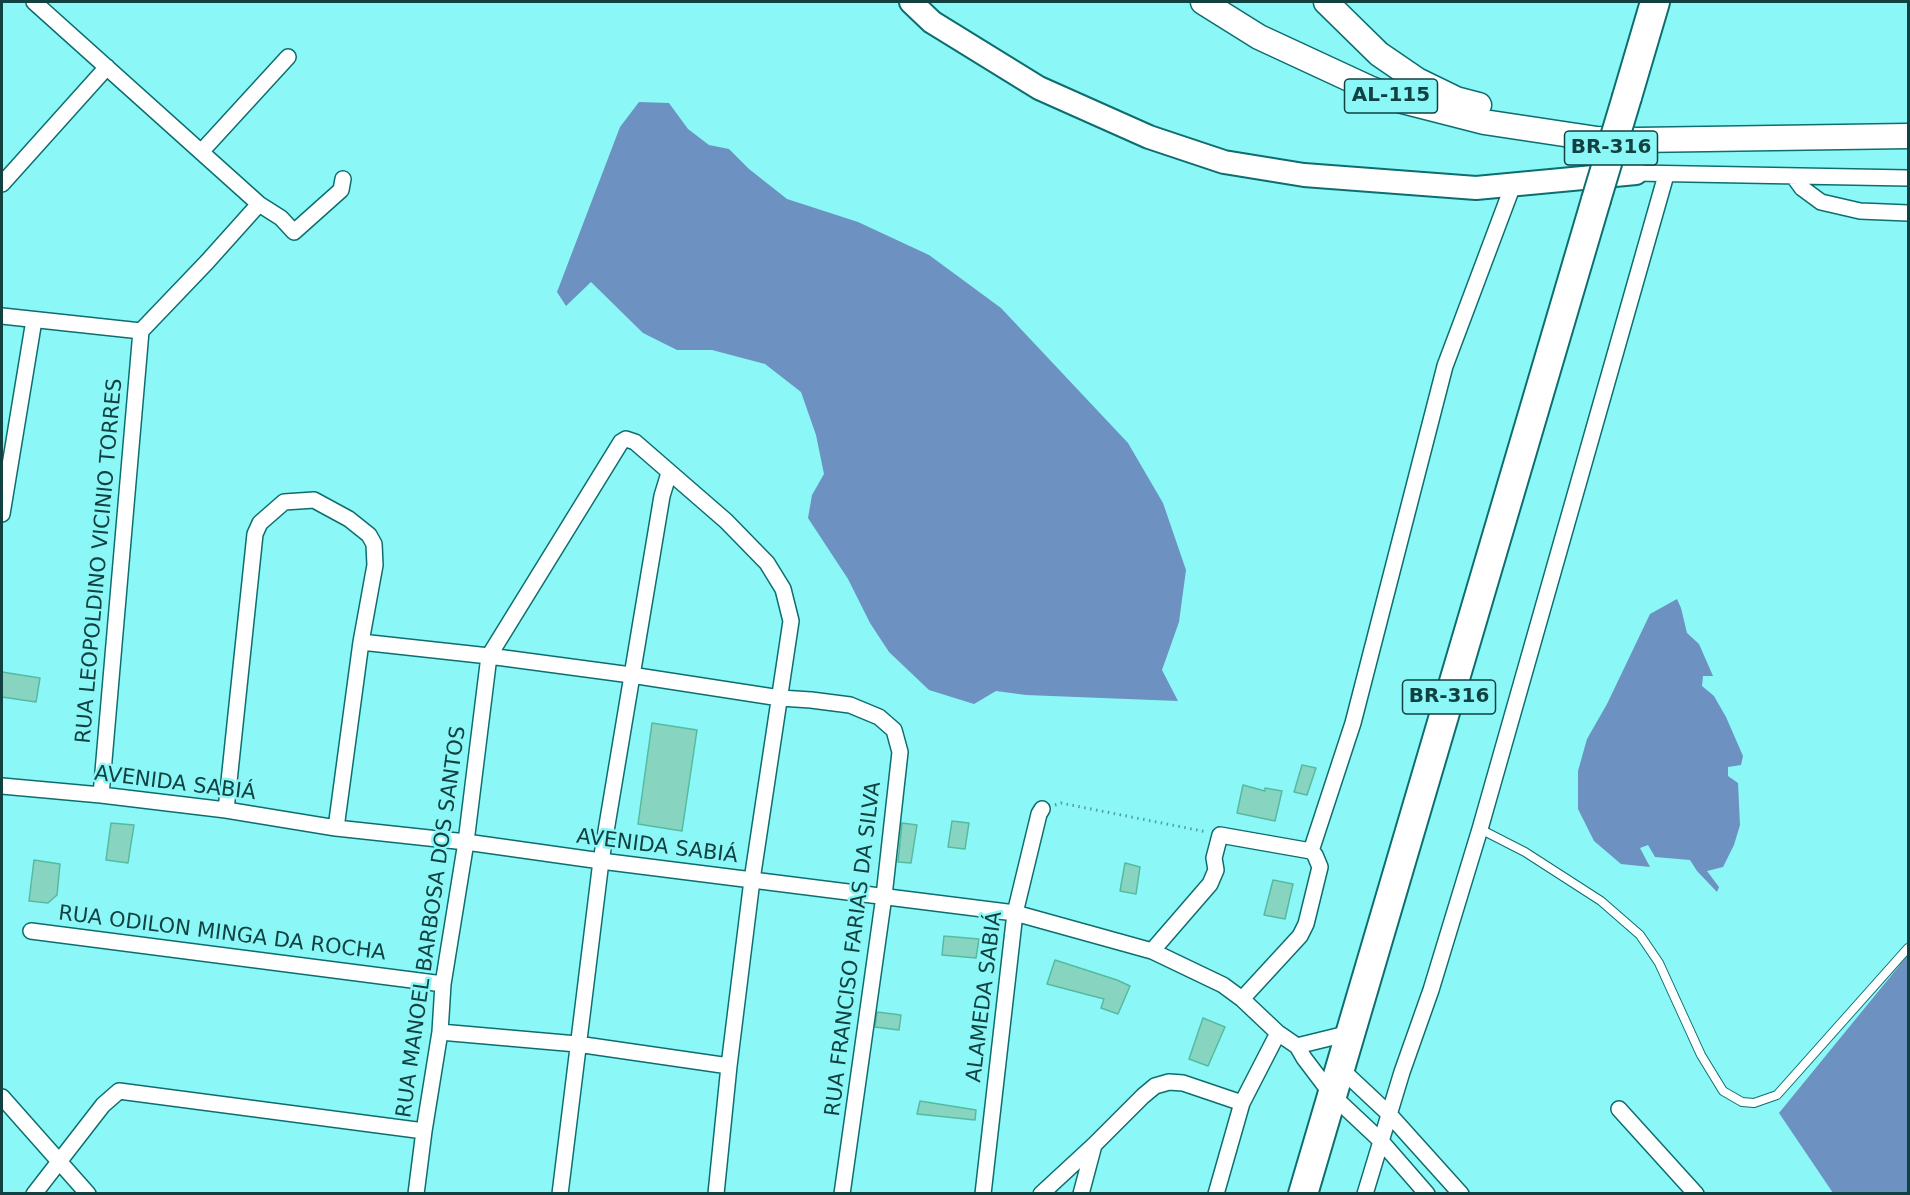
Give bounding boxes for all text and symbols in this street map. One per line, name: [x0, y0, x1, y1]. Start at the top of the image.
road number: AL-115: [1344, 79, 1438, 113]
road number: BR-316: [1564, 131, 1658, 165]
street label: RUA LEOPOLDINO VICINIO TORRES: [71, 377, 129, 745]
road number: BR-316: [1402, 680, 1496, 714]
street label: RUA MANOEL BARBOSA DOS SANTOS: [392, 725, 472, 1119]
street label: AVENIDA SABIÁ: [93, 762, 257, 806]
street label: RUA FRANCISO FARIAS DA SILVA: [821, 780, 887, 1118]
street label: AVENIDA SABIÁ: [575, 825, 739, 869]
street label: RUA ODILON MINGA DA ROCHA: [57, 901, 387, 967]
street label: ALAMEDA SABIÁ: [962, 910, 1008, 1084]

